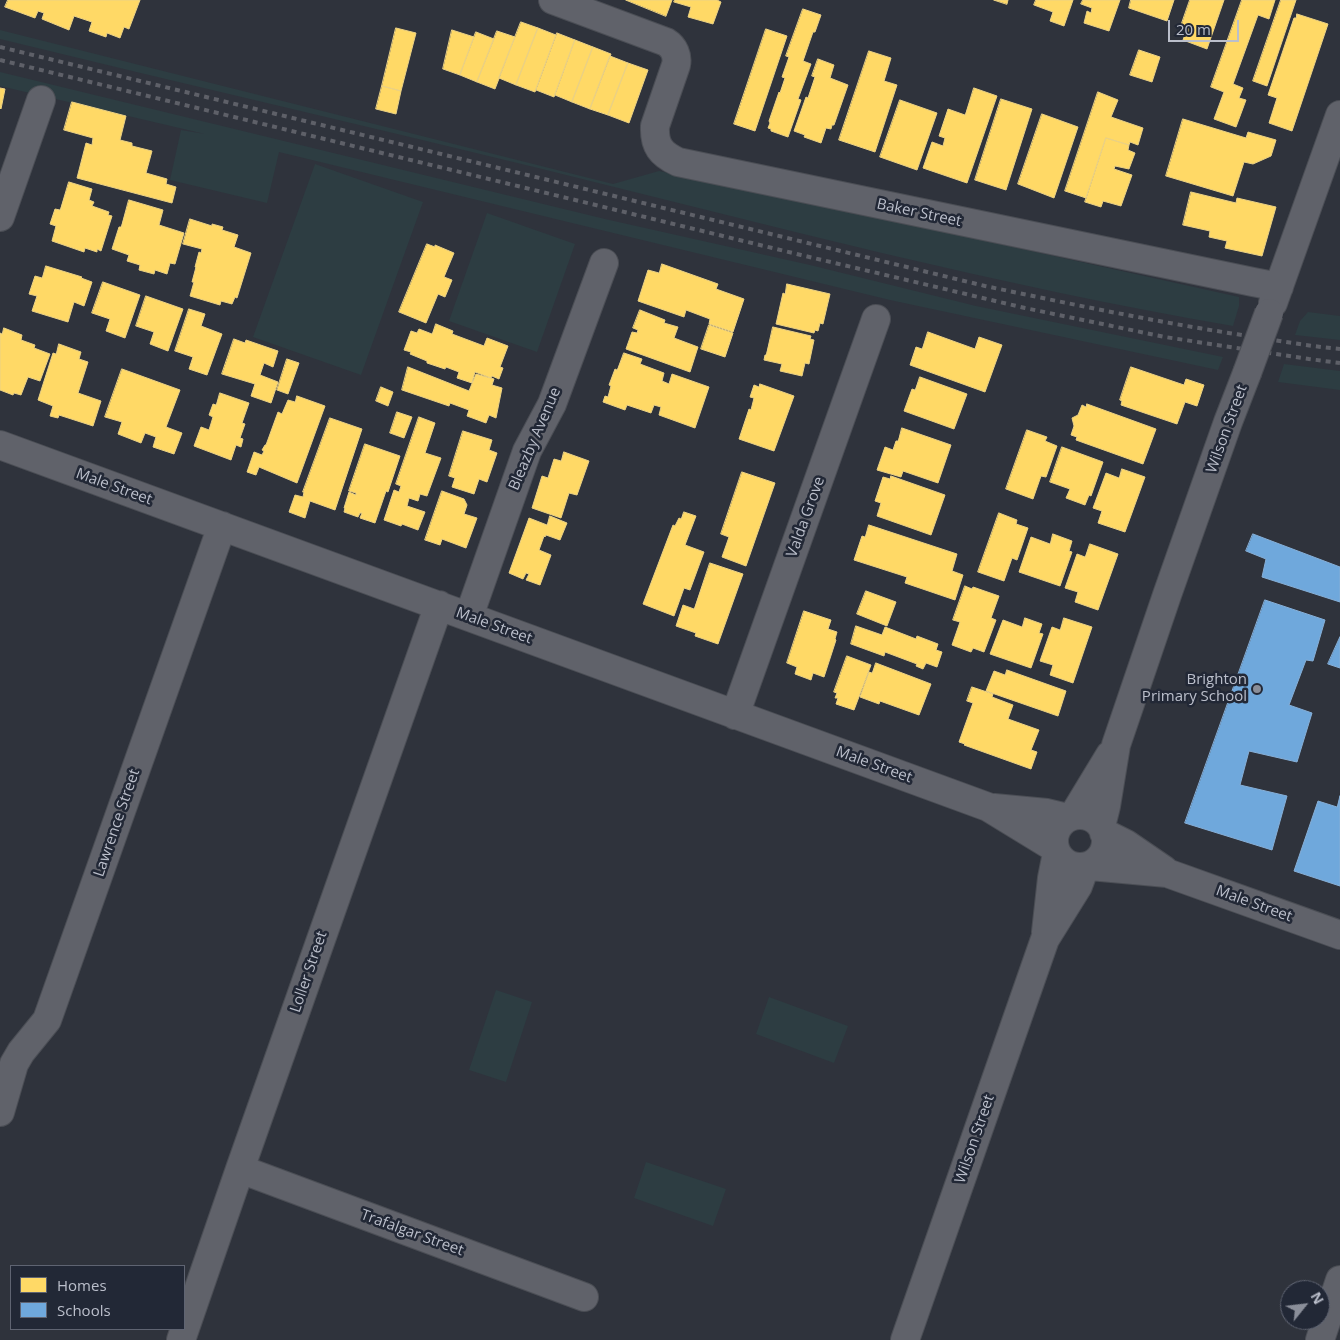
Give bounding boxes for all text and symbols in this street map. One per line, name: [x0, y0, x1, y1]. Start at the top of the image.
scale bar: [1170, 10, 1241, 42]
text: 20 m: [1176, 19, 1211, 39]
street label: Baker Street: [875, 195, 963, 231]
street label: Wilson Street: [1203, 382, 1251, 476]
street label: Bleazby Avenue: [505, 385, 565, 493]
street label: Male Street: [73, 465, 155, 509]
street label: Valda Grove: [783, 474, 829, 560]
street label: Male Street: [453, 604, 535, 648]
place label: Brighton Primary School: [1142, 671, 1247, 706]
marker: Brighton Primary School: [1251, 683, 1263, 695]
street label: Male Street: [833, 743, 915, 787]
street label: Lawrence Street: [90, 767, 144, 879]
street label: Male Street: [1213, 882, 1295, 926]
street label: Loller Street: [287, 929, 331, 1015]
street label: Wilson Street: [951, 1092, 999, 1186]
street label: Trafalgar Street: [358, 1206, 466, 1260]
legend: [10, 1265, 185, 1330]
text: Homes: [57, 1275, 107, 1295]
north arrow: [1280, 1280, 1330, 1330]
text: N: [1307, 1288, 1329, 1308]
text: Schools: [57, 1300, 111, 1320]

